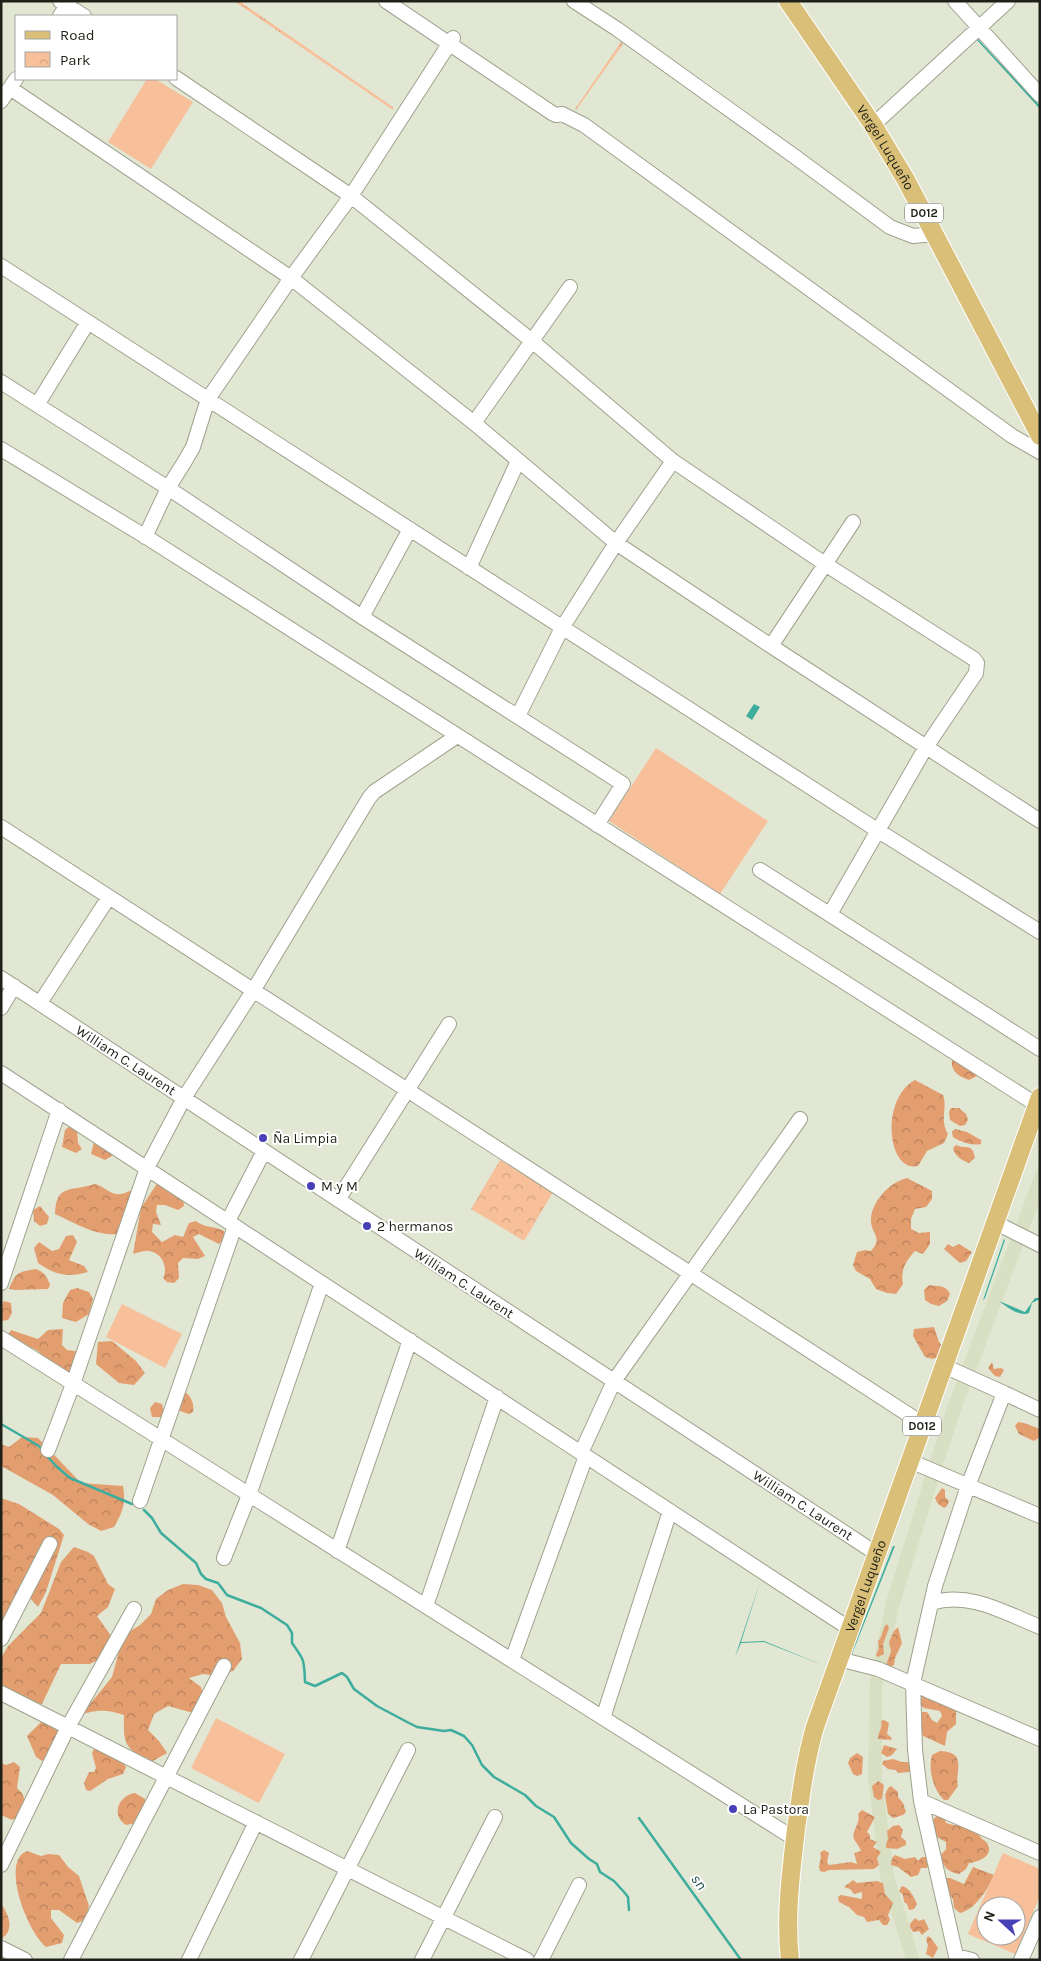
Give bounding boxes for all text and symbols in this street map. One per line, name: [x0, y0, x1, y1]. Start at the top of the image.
legend: [15, 15, 178, 80]
text: Road: [60, 26, 95, 44]
text: Park: [60, 51, 90, 69]
street label: Vergel Luqueño: [853, 102, 918, 193]
road number: D012: [905, 204, 943, 222]
street label: William C. Laurent: [72, 1022, 179, 1099]
place label: Ña Limpia: [273, 1130, 337, 1147]
marker: Ña Limpia: [257, 1132, 269, 1144]
place label: M y M: [321, 1178, 358, 1195]
marker: M y M: [305, 1180, 317, 1192]
place label: 2 hermanos: [377, 1218, 453, 1235]
marker: 2 hermanos: [361, 1220, 373, 1232]
street label: William C. Laurent: [410, 1245, 517, 1322]
road number: D012: [903, 1416, 941, 1435]
street label: William C. Laurent: [749, 1467, 856, 1544]
street label: Vergel Luqueño: [842, 1538, 890, 1635]
place label: La Pastora: [743, 1801, 809, 1818]
marker: La Pastora: [727, 1803, 739, 1815]
water label: sn: [687, 1871, 711, 1893]
north arrow: [976, 1896, 1026, 1946]
text: N: [980, 1909, 999, 1924]

